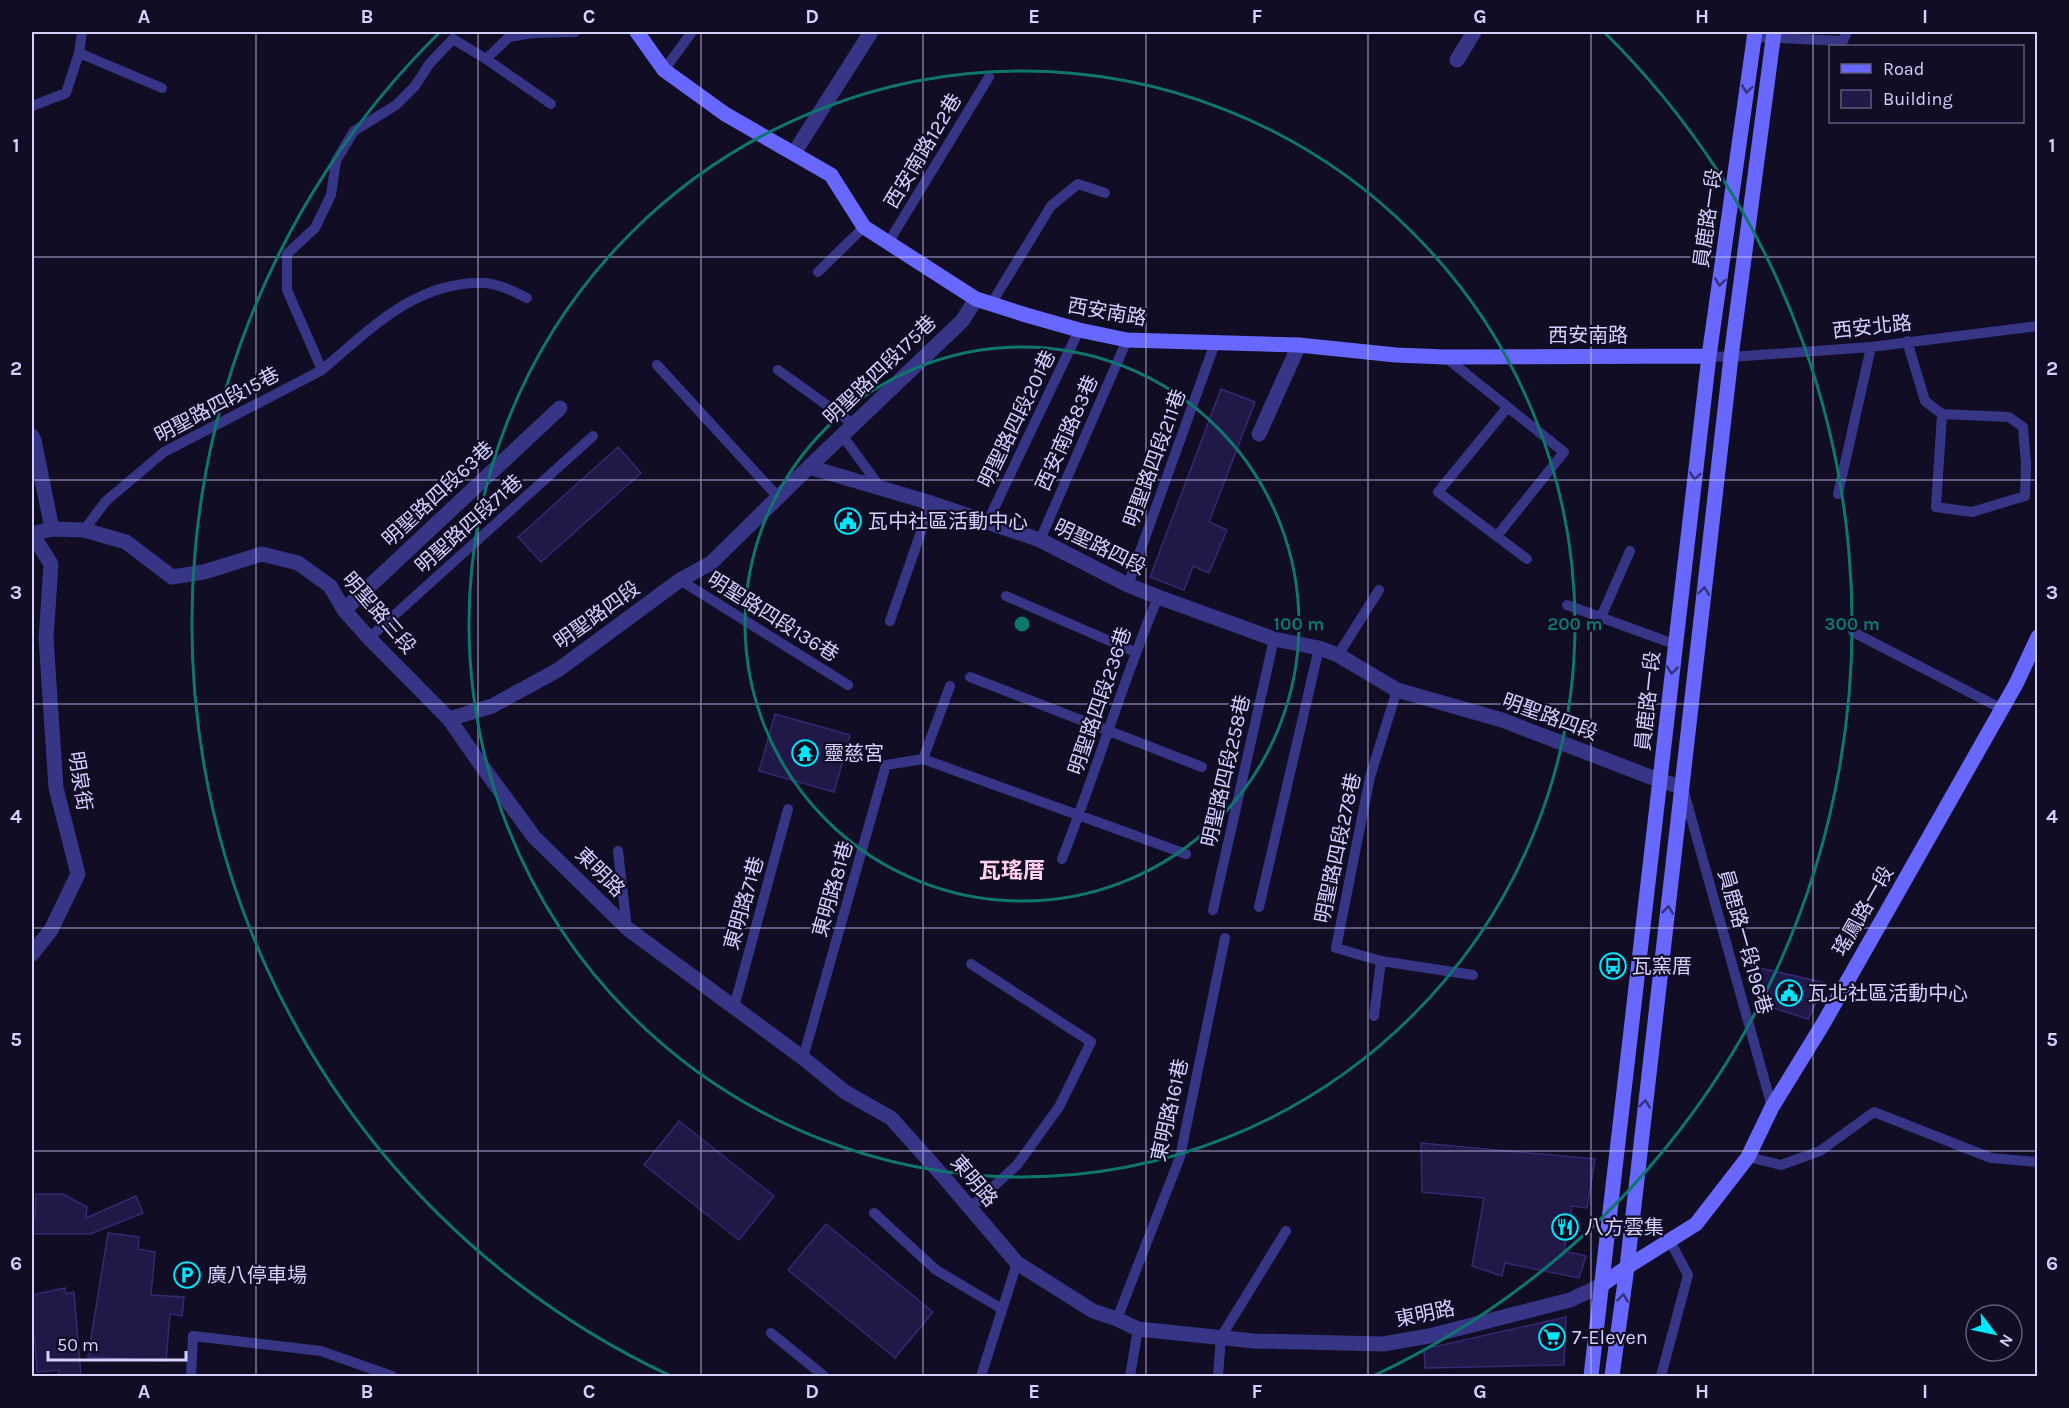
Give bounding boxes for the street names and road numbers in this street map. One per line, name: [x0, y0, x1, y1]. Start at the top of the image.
street label: 西安南路122巷: [880, 89, 966, 213]
street label: 員鹿路一段: [1690, 167, 1726, 269]
street label: 西安南路: [1066, 294, 1148, 330]
street label: 明聖路四段175巷: [819, 311, 941, 429]
street label: 西安北路: [1831, 311, 1913, 343]
street label: 西安南路: [1548, 324, 1628, 347]
street label: 明聖路四段201巷: [974, 347, 1060, 491]
street label: 明聖路四段15巷: [151, 362, 283, 448]
street label: 西安南路83巷: [1031, 372, 1103, 494]
street label: 明聖路四段211巷: [1119, 386, 1191, 530]
street label: 明聖路四段63巷: [378, 437, 498, 551]
street label: 明聖路四段71巷: [411, 470, 527, 578]
street label: 明聖路四段: [1050, 515, 1150, 579]
street label: 明聖路三段: [338, 568, 420, 658]
street label: 明聖路四段136巷: [703, 568, 843, 666]
street label: 明聖路四段: [550, 576, 644, 654]
street label: 明聖路四段236巷: [1064, 624, 1136, 778]
street label: 員鹿路一段: [1631, 650, 1665, 752]
street label: 明聖路四段: [1499, 689, 1601, 745]
street label: 明聖路四段258巷: [1197, 693, 1255, 849]
street label: 明泉街: [64, 750, 96, 812]
street label: 明聖路四段278巷: [1311, 771, 1365, 925]
street label: 東明路81巷: [808, 838, 858, 940]
street label: 東明路: [571, 843, 629, 901]
street label: 東明路71巷: [720, 854, 768, 952]
street label: 瑤鳳路一段: [1828, 862, 1898, 960]
street label: 員鹿路一段196巷: [1713, 867, 1777, 1017]
street label: 東明路161巷: [1147, 1056, 1193, 1164]
street label: 東明路: [946, 1151, 1002, 1211]
street label: 東明路: [1393, 1297, 1457, 1331]

